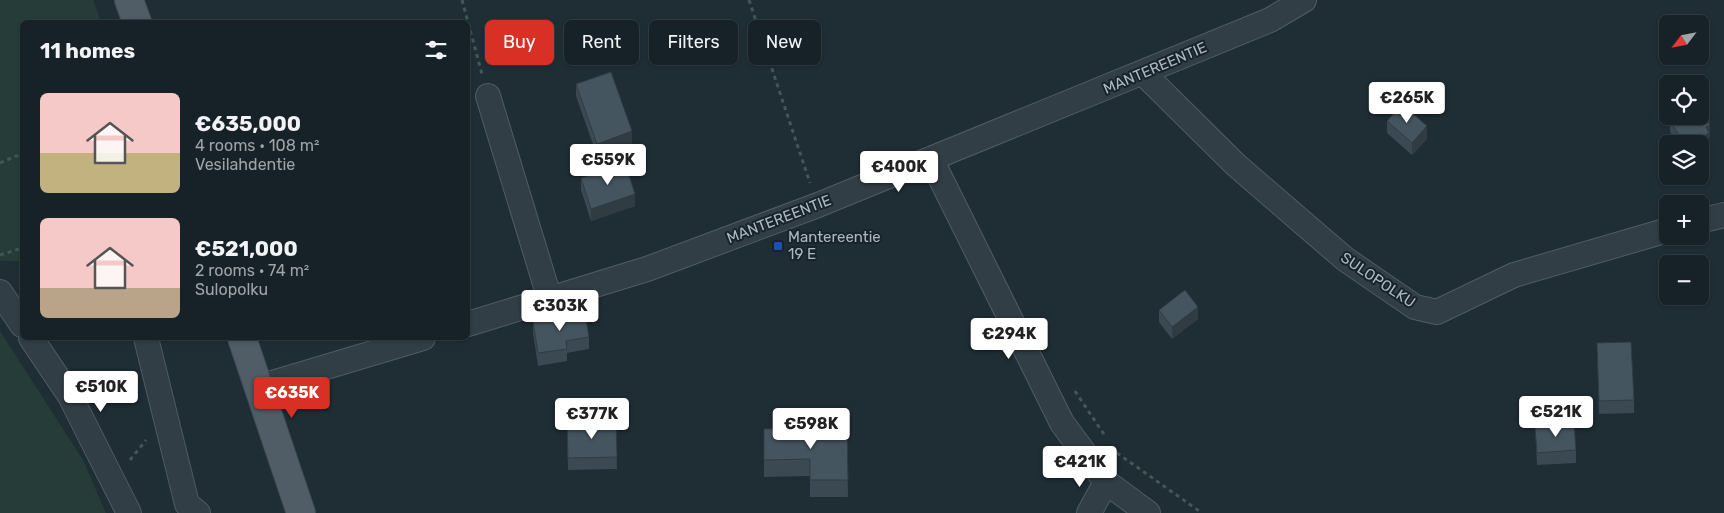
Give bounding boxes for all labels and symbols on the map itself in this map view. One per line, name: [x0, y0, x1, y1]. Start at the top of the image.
north arrow: [1659, 15, 1709, 65]
street label: MANTEREENTIE: [1101, 38, 1209, 98]
pin: €265K: [1372, 82, 1442, 124]
pin: €559K: [573, 144, 643, 186]
pin: €400K: [864, 150, 934, 193]
street label: MANTEREENTIE: [724, 191, 834, 247]
place label: Mantereentie 19 E: [788, 228, 881, 263]
marker: Mantereentie 19 E: [772, 240, 784, 252]
street label: SULOPOLKU: [1337, 248, 1419, 312]
pin: €303K: [525, 290, 595, 332]
pin: €294K: [974, 318, 1044, 360]
pin: €510K: [66, 370, 136, 413]
pin: €635K: [257, 376, 327, 419]
pin: €521K: [1521, 396, 1591, 438]
pin: €377K: [557, 398, 627, 440]
pin: €598K: [776, 408, 846, 450]
pin: €421K: [1045, 446, 1115, 488]

